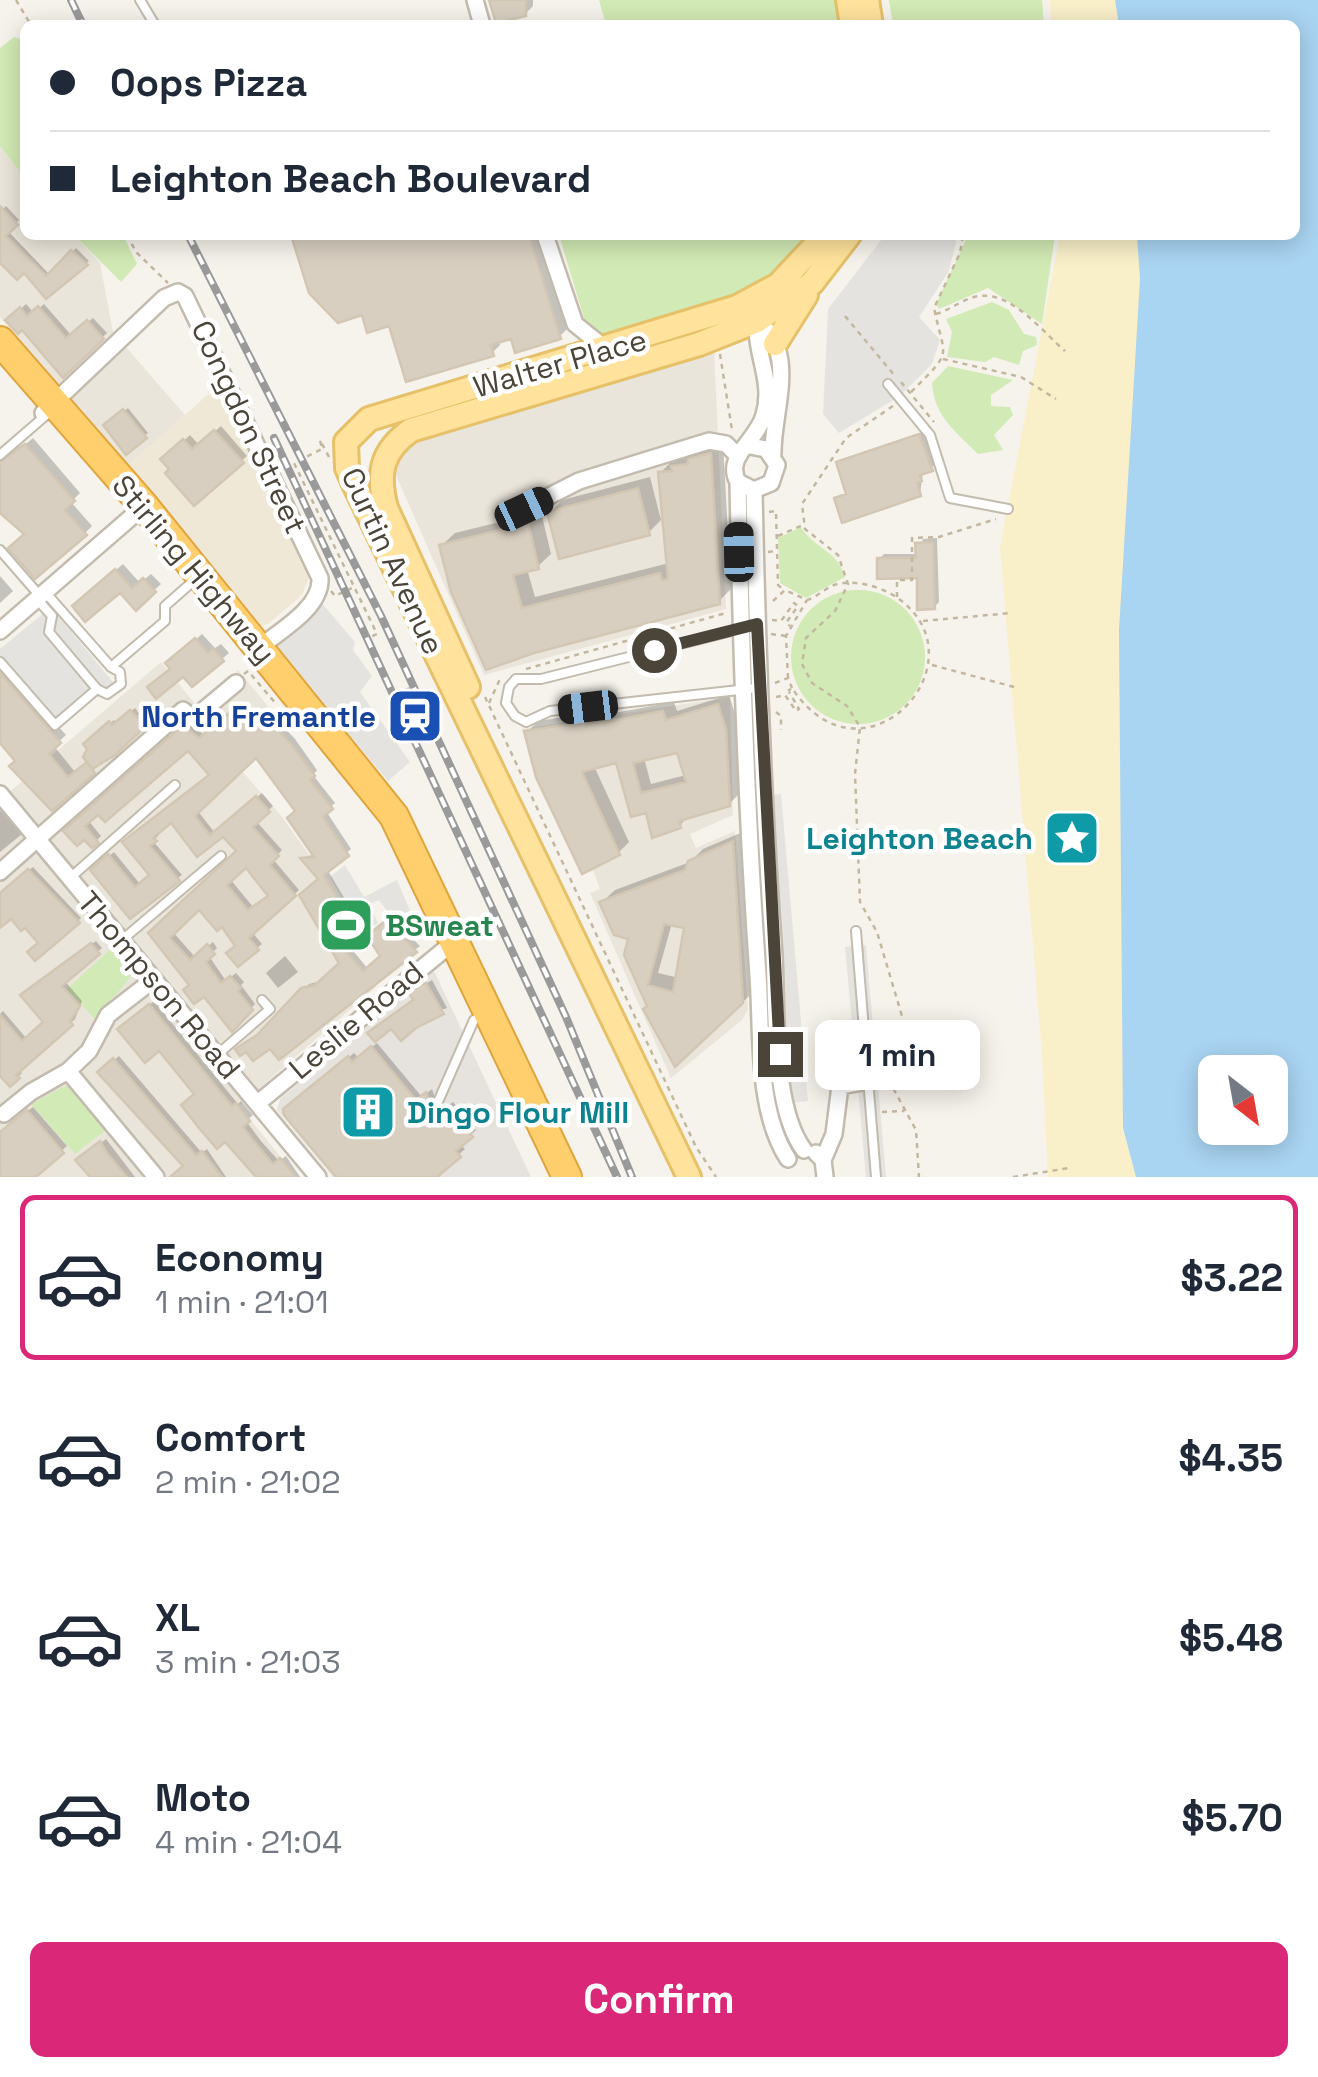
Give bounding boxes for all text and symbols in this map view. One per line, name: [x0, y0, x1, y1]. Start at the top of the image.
text: Oops Pizza: [110, 59, 307, 107]
text: Leighton Beach Boulevard: [110, 155, 591, 203]
street label: Congdon Street: [182, 314, 316, 540]
street label: Walter Place: [469, 320, 651, 406]
street label: Curtin Avenue: [333, 461, 453, 661]
street label: Stirling Highway: [104, 467, 284, 671]
car: [490, 483, 558, 535]
car: [723, 522, 755, 582]
route start: [632, 628, 677, 673]
station icon: North Fremantle: [385, 686, 445, 746]
car: [556, 688, 620, 726]
place label: North Fremantle: [141, 697, 376, 736]
place icon: Leighton Beach: [1042, 808, 1102, 868]
place label: Leighton Beach: [806, 819, 1033, 858]
street label: Thompson Road: [69, 883, 249, 1087]
sports icon: BSweat: [316, 895, 376, 955]
place label: BSweat: [385, 906, 494, 945]
street label: Leslie Road: [281, 952, 431, 1088]
callout: 1 min: [815, 1019, 980, 1089]
route end: [758, 1032, 803, 1077]
text: 1 min: [858, 1035, 937, 1075]
north arrow: [1198, 1055, 1288, 1145]
map controls: [1198, 1055, 1288, 1145]
building icon: Dingo Flour Mill: [338, 1082, 398, 1142]
place label: Dingo Flour Mill: [407, 1093, 629, 1132]
icon: car: [35, 1233, 125, 1323]
text: Economy: [155, 1234, 324, 1282]
text: $3.22: [1180, 1254, 1283, 1302]
text: 1 min · 21:01: [155, 1282, 329, 1322]
icon: car: [35, 1413, 125, 1503]
text: Comfort: [155, 1414, 306, 1462]
text: $4.35: [1179, 1434, 1283, 1482]
text: 2 min · 21:02: [155, 1462, 341, 1502]
icon: car: [35, 1593, 125, 1683]
text: XL: [155, 1594, 200, 1642]
text: $5.48: [1179, 1614, 1283, 1662]
text: 3 min · 21:03: [155, 1642, 341, 1682]
icon: car: [35, 1773, 125, 1863]
text: Moto: [155, 1774, 251, 1822]
text: $5.70: [1182, 1794, 1283, 1842]
text: 4 min · 21:04: [155, 1822, 342, 1862]
button: Confirm: [30, 1942, 1288, 2057]

